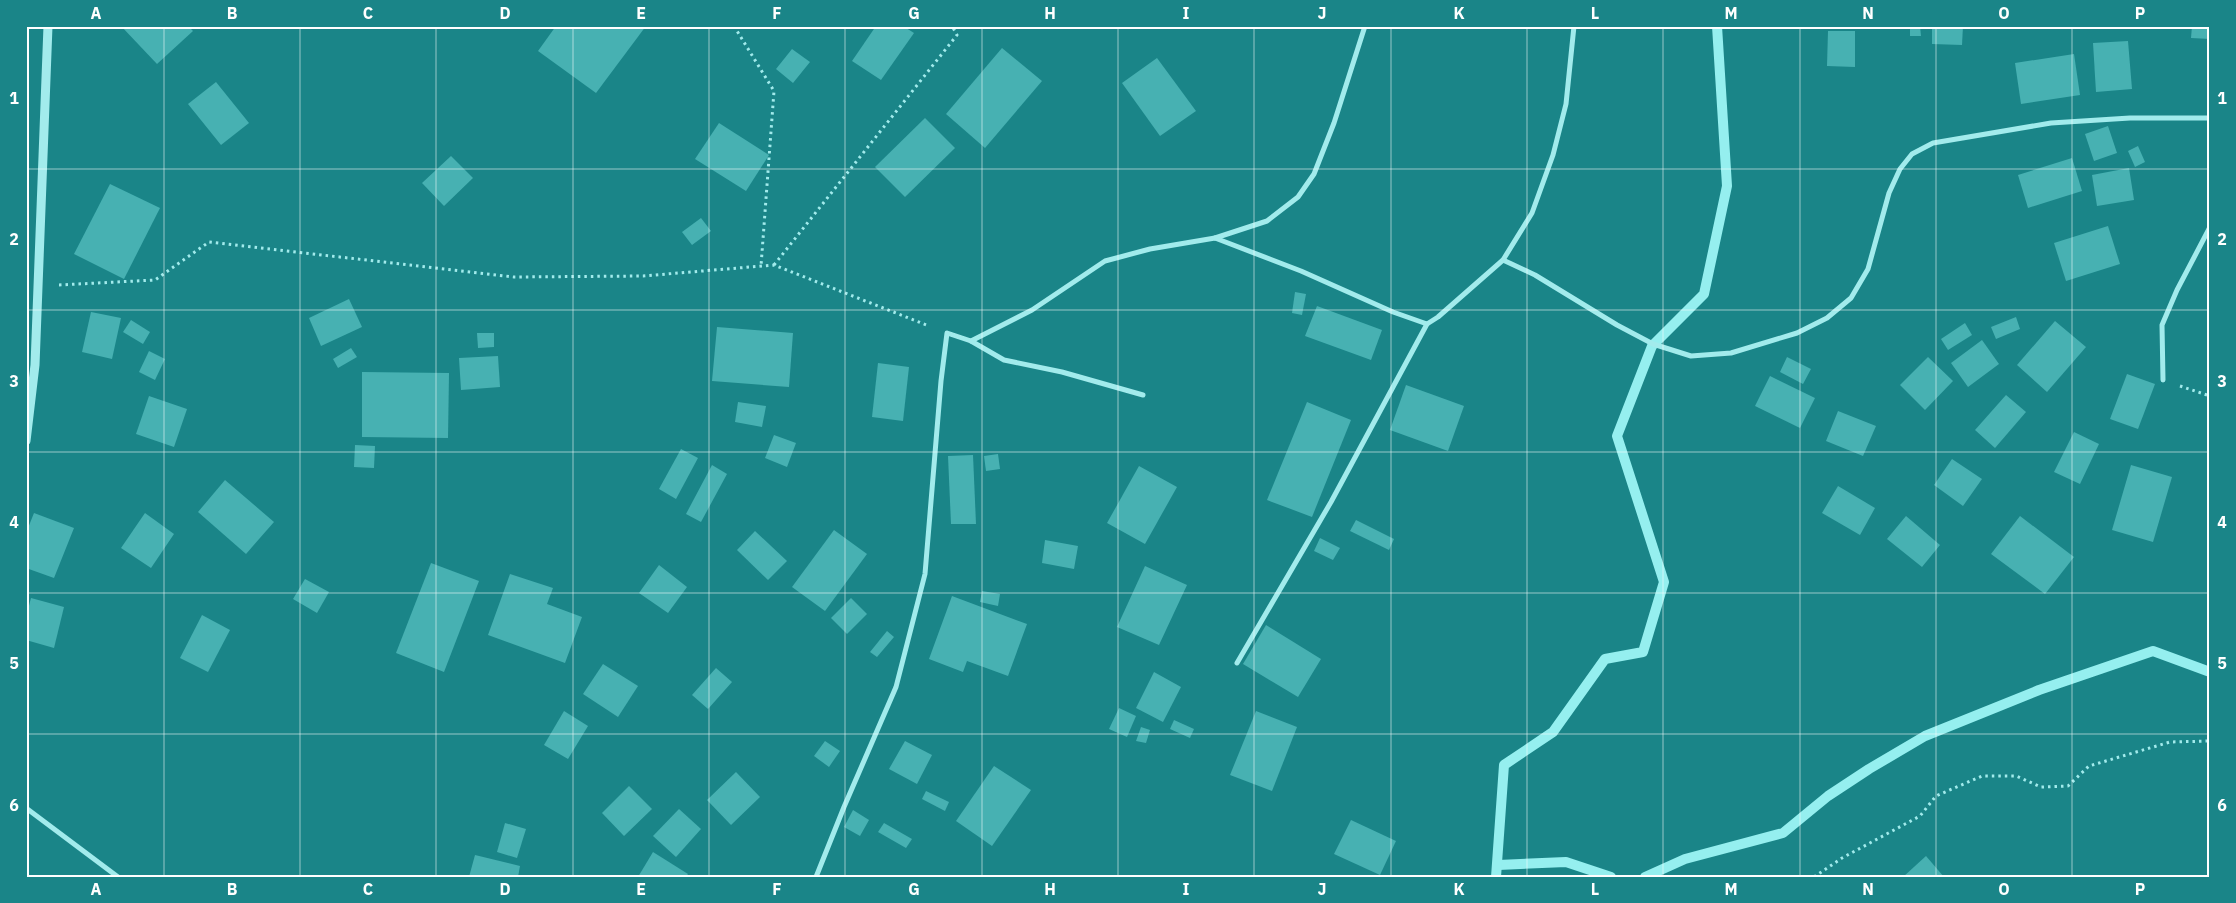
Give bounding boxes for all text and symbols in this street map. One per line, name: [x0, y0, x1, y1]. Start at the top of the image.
text: A: [91, 3, 102, 23]
text: B: [227, 3, 238, 23]
text: C: [363, 3, 373, 23]
text: D: [499, 3, 511, 23]
text: E: [636, 3, 646, 23]
text: F: [772, 3, 782, 23]
text: G: [908, 3, 920, 23]
text: H: [1044, 3, 1056, 23]
text: I: [1183, 3, 1190, 23]
text: J: [1318, 3, 1326, 23]
text: K: [1453, 3, 1465, 23]
text: L: [1591, 3, 1599, 23]
text: M: [1724, 3, 1738, 23]
text: N: [1862, 3, 1874, 23]
text: O: [1998, 3, 2010, 23]
text: P: [2135, 3, 2145, 23]
text: 1: [9, 88, 19, 108]
text: 1: [2217, 88, 2227, 108]
text: 2: [9, 229, 19, 249]
text: 2: [2217, 229, 2227, 249]
text: 3: [9, 371, 19, 391]
text: 3: [2217, 371, 2227, 391]
text: 4: [9, 512, 19, 532]
text: 4: [2217, 512, 2227, 532]
text: 5: [9, 653, 19, 673]
text: 5: [2217, 653, 2227, 673]
text: 6: [9, 795, 19, 815]
text: 6: [2217, 795, 2227, 815]
text: A: [91, 879, 102, 899]
text: B: [227, 879, 238, 899]
text: C: [363, 879, 373, 899]
text: D: [499, 879, 511, 899]
text: E: [636, 879, 646, 899]
text: F: [772, 879, 782, 899]
text: G: [908, 879, 920, 899]
text: H: [1044, 879, 1056, 899]
text: I: [1183, 879, 1190, 899]
text: J: [1318, 879, 1326, 899]
text: K: [1453, 879, 1465, 899]
text: L: [1591, 879, 1599, 899]
text: M: [1724, 879, 1738, 899]
text: N: [1862, 879, 1874, 899]
text: O: [1998, 879, 2010, 899]
text: P: [2135, 879, 2145, 899]

